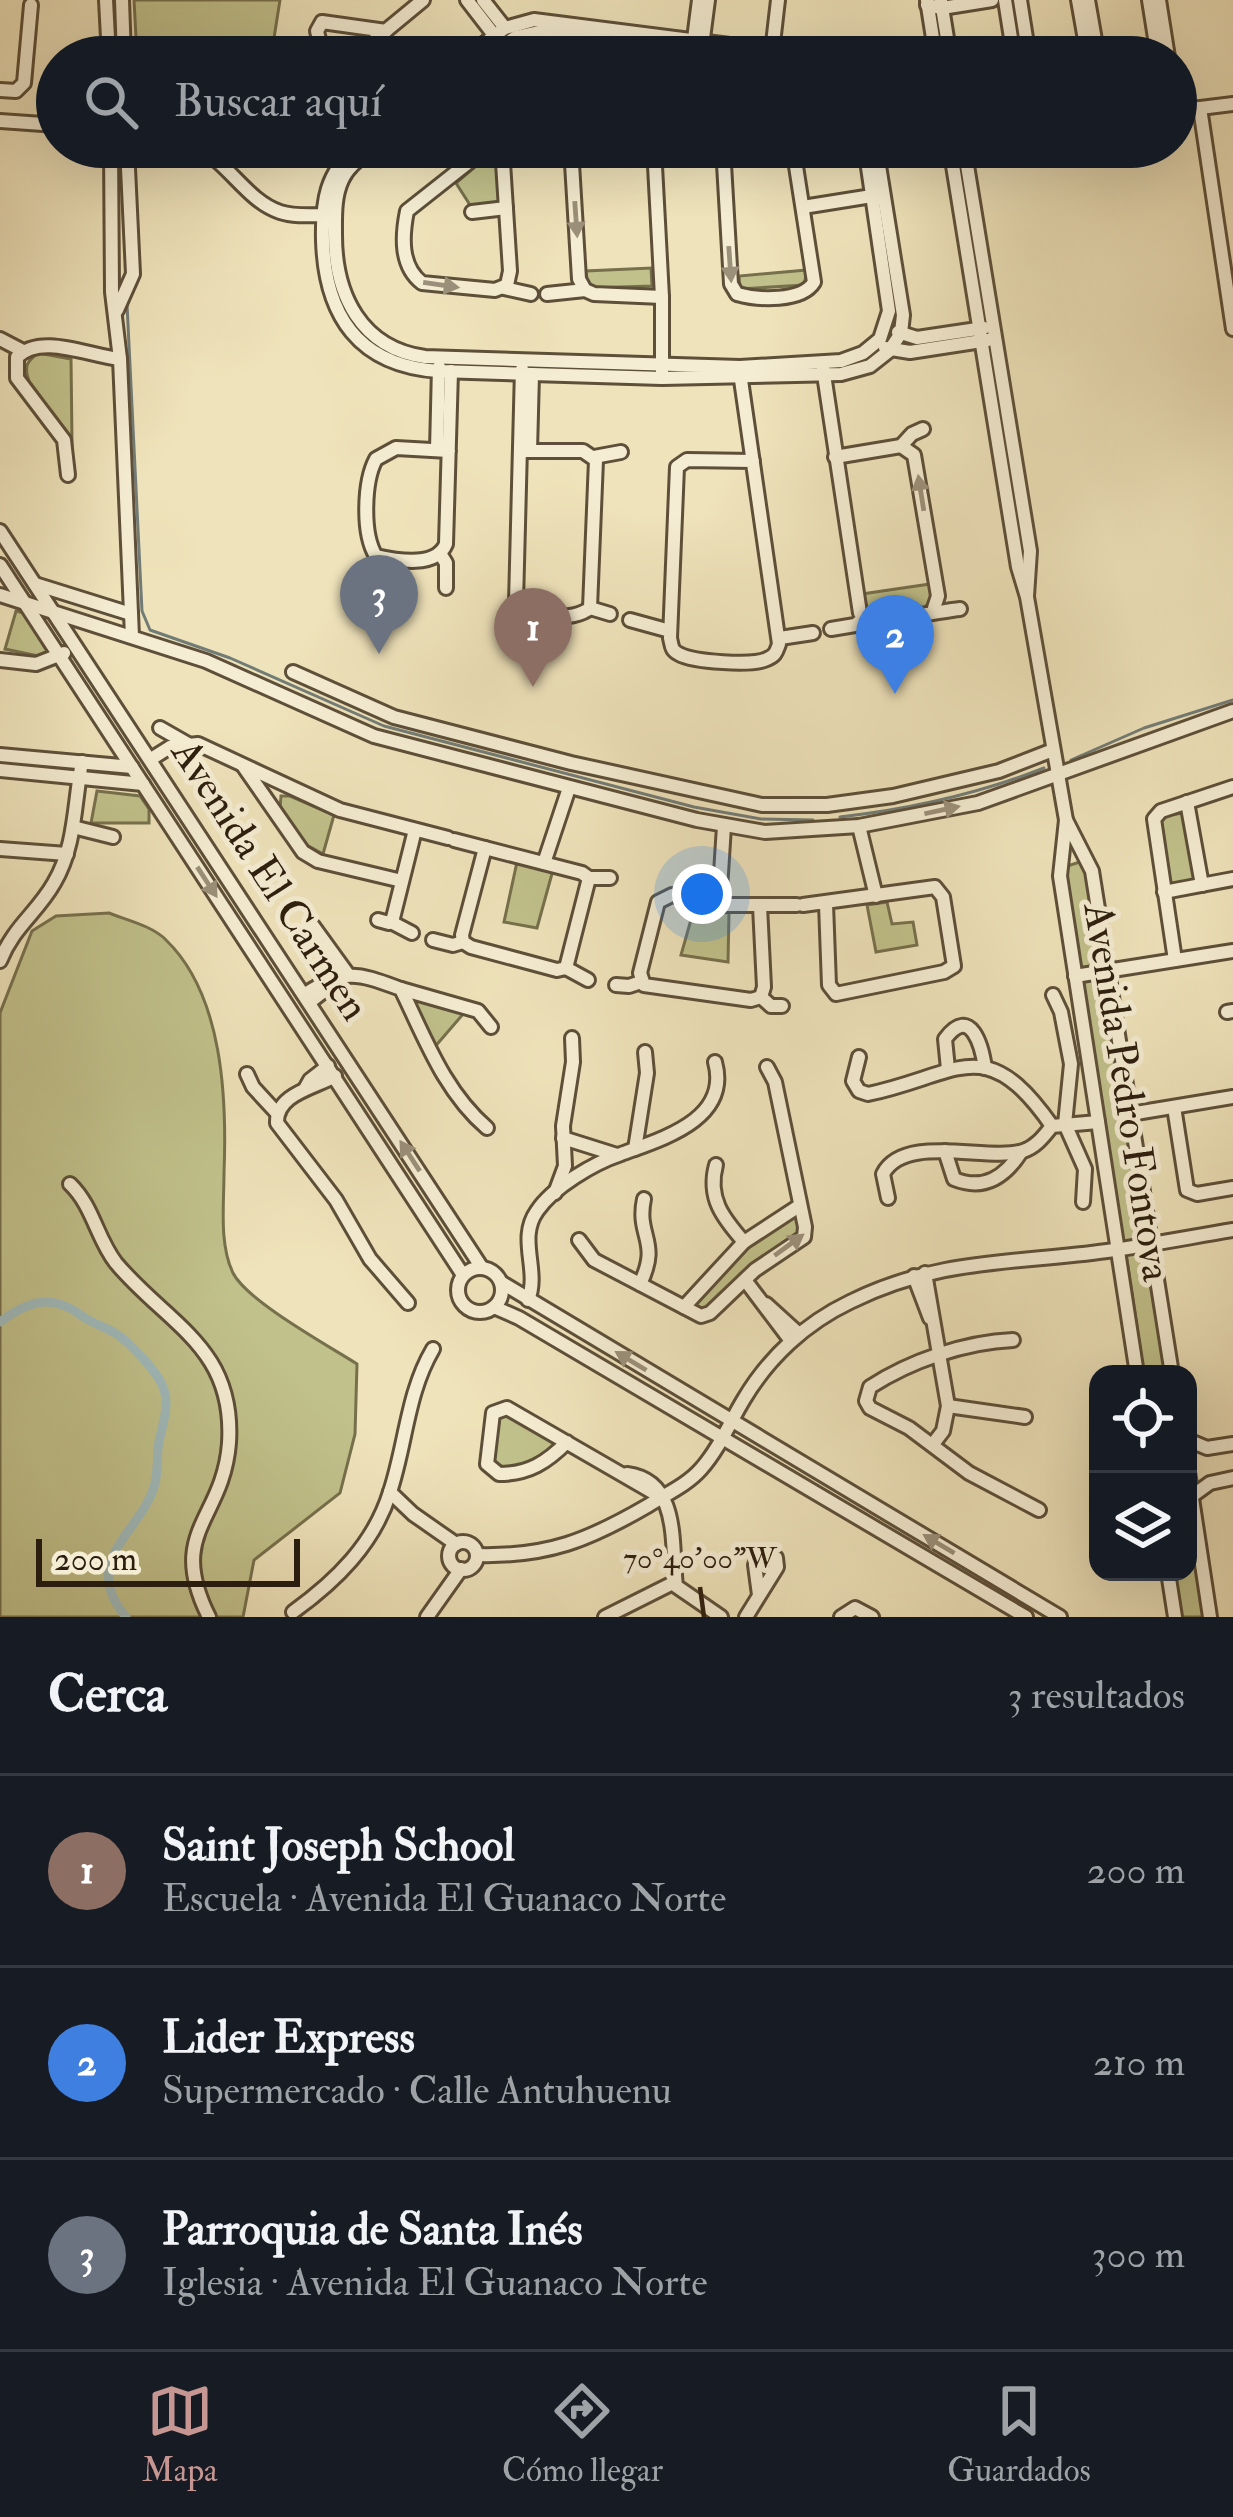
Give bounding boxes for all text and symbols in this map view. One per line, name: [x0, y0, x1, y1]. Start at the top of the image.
search box: [36, 36, 1197, 168]
icon: search: [78, 69, 144, 135]
text: Buscar aquí: [174, 74, 382, 130]
one-way arrow: [566, 201, 585, 238]
one-way arrow: [720, 246, 739, 283]
one-way arrow: [422, 276, 460, 295]
one-way arrow: [911, 474, 930, 511]
pin: 3: [340, 555, 418, 654]
pin: 1: [494, 588, 572, 687]
pin: 2: [856, 595, 934, 694]
street label: Avenida El Carmen: [159, 729, 380, 1031]
one-way arrow: [923, 800, 961, 819]
your location: [672, 864, 732, 924]
one-way arrow: [196, 865, 218, 898]
street label: Avenida Pedro Fontova: [1071, 898, 1183, 1285]
one-way arrow: [400, 1139, 422, 1172]
one-way arrow: [773, 1234, 804, 1258]
one-way arrow: [614, 1351, 647, 1372]
map controls: [1089, 1365, 1197, 1581]
button: locate: [1089, 1365, 1197, 1473]
button: layers: [1089, 1473, 1197, 1581]
scale bar: [36, 1533, 300, 1586]
one-way arrow: [922, 1534, 956, 1555]
text: 200 m: [54, 1539, 137, 1580]
text: 70°40'00"W: [623, 1540, 778, 1577]
text: Cerca: [48, 1663, 167, 1727]
text: 3 resultados: [1008, 1671, 1185, 1720]
text: Saint Joseph School: [162, 1818, 515, 1874]
text: 1: [80, 1846, 94, 1895]
text: 200 m: [1087, 1846, 1185, 1895]
text: Escuela · Avenida El Guanaco Norte: [162, 1874, 726, 1923]
text: Lider Express: [162, 2010, 415, 2066]
text: 2: [77, 2038, 97, 2087]
text: 210 m: [1093, 2038, 1185, 2087]
text: Supermercado · Calle Antuhuenu: [162, 2066, 672, 2115]
text: Parroquia de Santa Inés: [162, 2202, 583, 2258]
text: 3: [80, 2230, 94, 2279]
text: 300 m: [1092, 2230, 1185, 2279]
text: Iglesia · Avenida El Guanaco Norte: [162, 2258, 708, 2307]
tab: Mapa: [142, 2378, 218, 2491]
tab: Cómo llegar: [502, 2378, 663, 2491]
tab: Guardados: [947, 2378, 1091, 2491]

